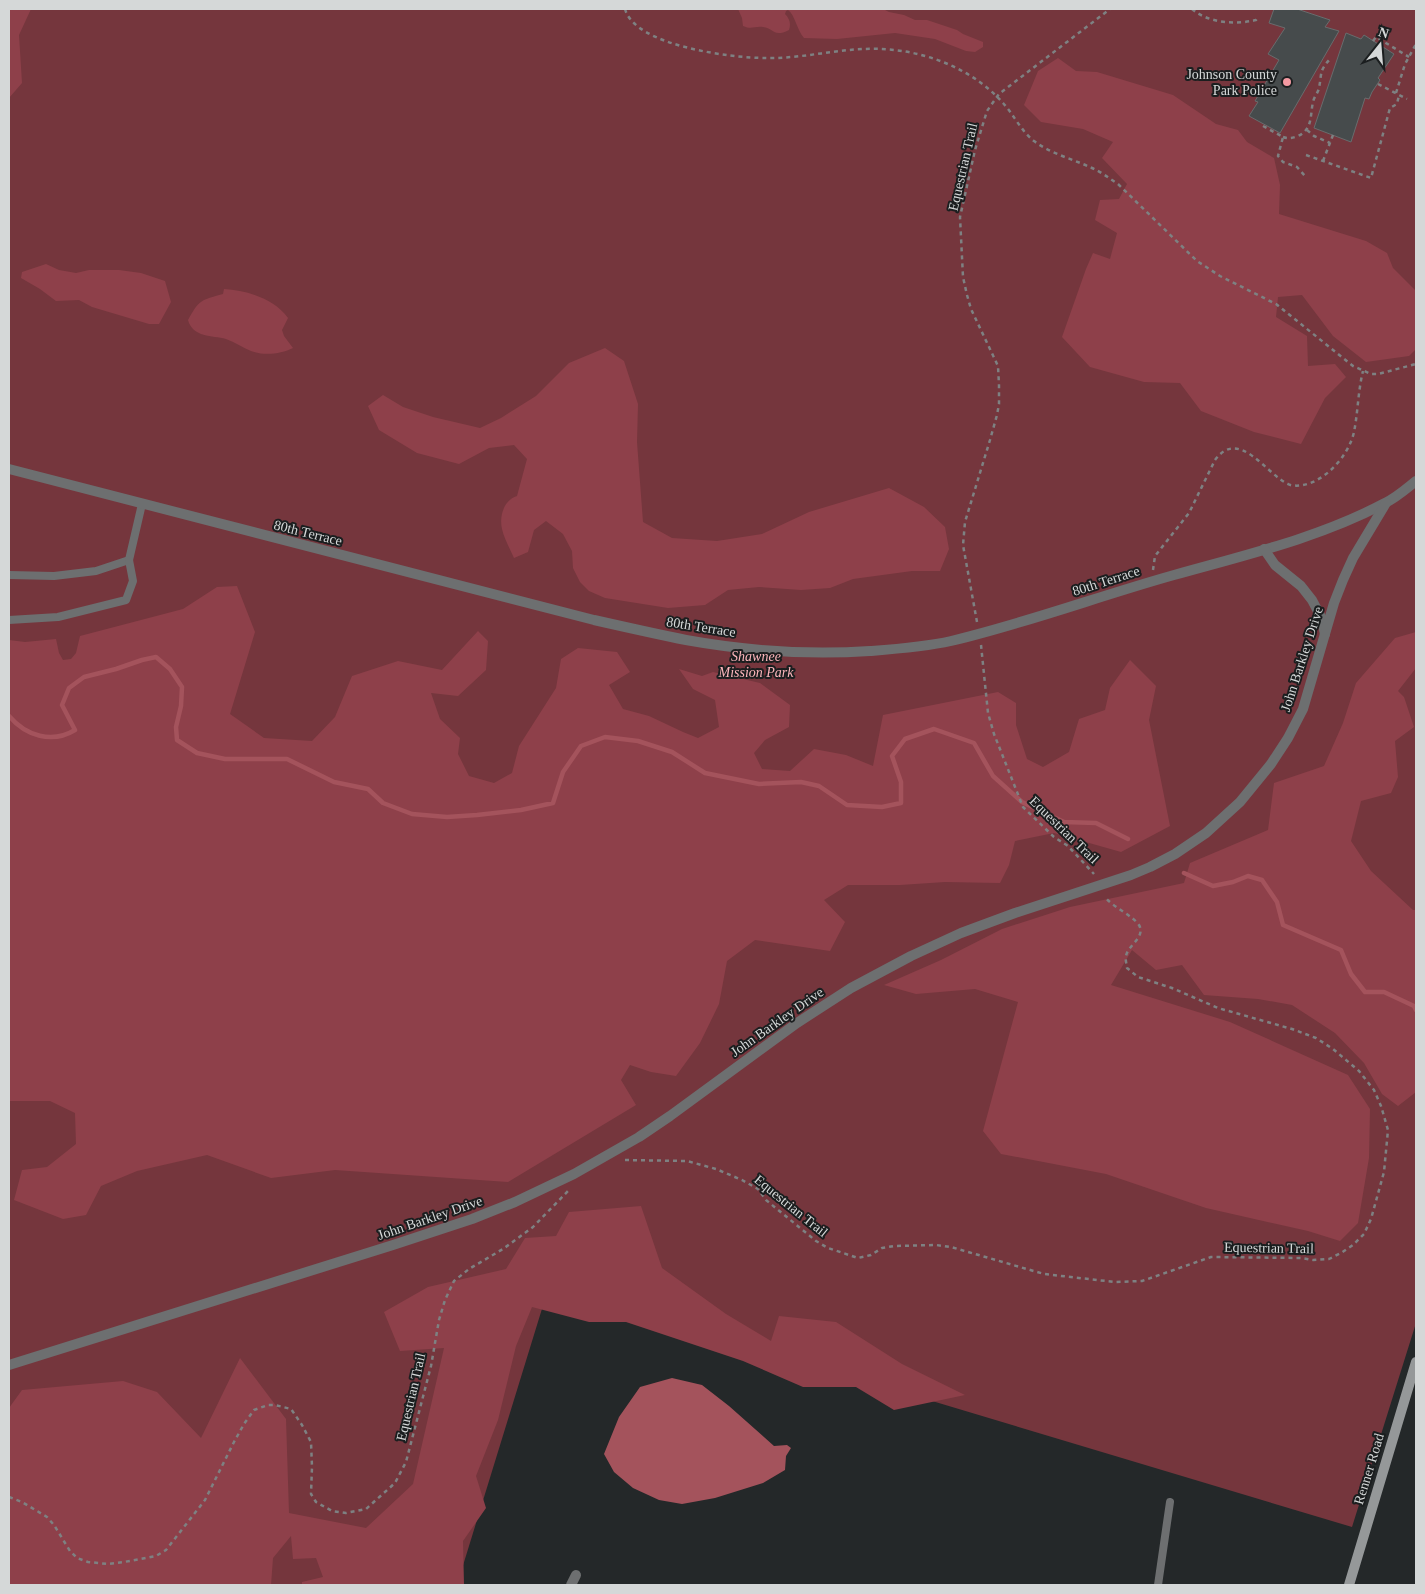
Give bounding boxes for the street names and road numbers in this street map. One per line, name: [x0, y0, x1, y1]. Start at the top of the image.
street label: Equestrian Trail: [946, 121, 980, 212]
street label: 80th Terrace: [272, 517, 344, 549]
street label: 80th Terrace: [1070, 563, 1142, 599]
street label: John Barkley Drive: [1278, 605, 1326, 713]
street label: 80th Terrace: [665, 614, 737, 640]
street label: Equestrian Trail: [1026, 793, 1102, 867]
street label: John Barkley Drive: [728, 984, 826, 1060]
street label: Equestrian Trail: [751, 1172, 831, 1240]
street label: John Barkley Drive: [376, 1193, 484, 1243]
street label: Equestrian Trail: [1224, 1240, 1314, 1256]
street label: Equestrian Trail: [394, 1351, 428, 1442]
street label: Renner Road: [1351, 1432, 1387, 1506]

